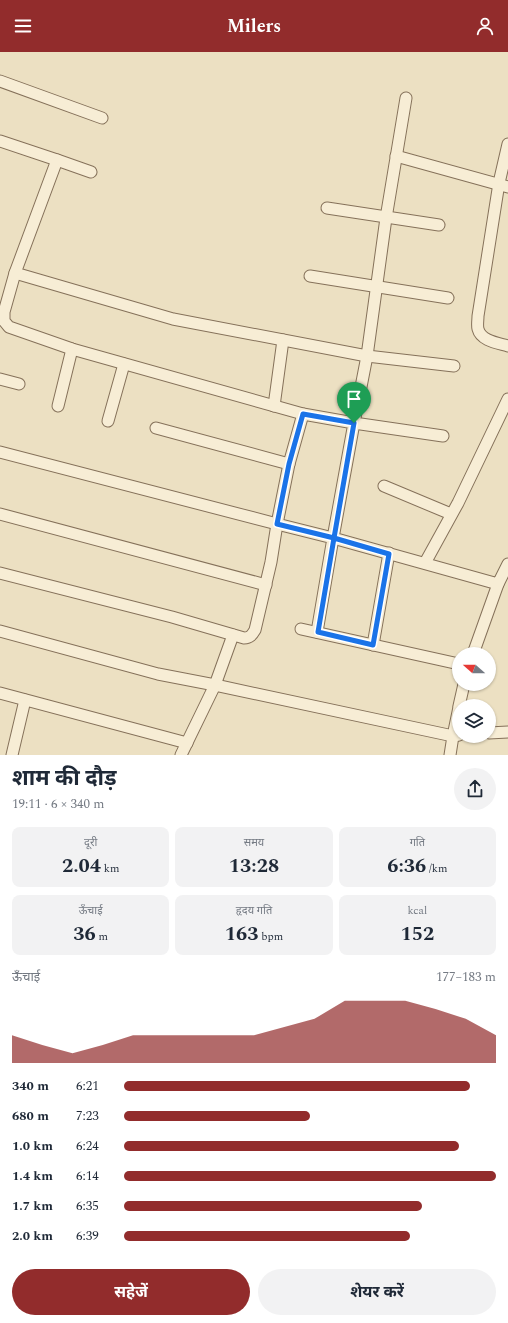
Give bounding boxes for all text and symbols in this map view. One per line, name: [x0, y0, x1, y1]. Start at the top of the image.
text: Milers: [227, 13, 281, 40]
icon: menu: [12, 15, 34, 37]
icon: person: [474, 15, 496, 37]
pin: [337, 382, 371, 423]
icon: arrive: [343, 388, 365, 410]
north arrow: [452, 647, 496, 691]
map controls: [452, 647, 496, 743]
button: layers: [452, 699, 496, 743]
text: शाम की दौड़: [12, 762, 117, 795]
button: share: [454, 768, 496, 810]
text: 19:11 · 6 × 340 m: [12, 794, 104, 814]
text: दूरी: [84, 834, 97, 851]
text: समय: [244, 834, 264, 851]
text: गति: [410, 834, 425, 851]
text: 2.04: [62, 851, 101, 881]
text: 13:28: [229, 851, 279, 881]
text: 6:36: [387, 851, 426, 881]
text: km: [101, 860, 119, 877]
text: /km: [426, 860, 447, 877]
text: ऊँचाई: [79, 902, 103, 919]
text: हृदय गति: [236, 902, 272, 919]
text: kcal: [407, 902, 427, 919]
text: 36: [73, 919, 96, 949]
text: 163: [225, 919, 259, 949]
text: 152: [400, 919, 434, 949]
text: m: [96, 928, 108, 945]
text: bpm: [259, 928, 283, 945]
text: ऊँचाई: [12, 967, 40, 987]
text: 177–183 m: [436, 967, 496, 987]
text: 340 m: [12, 1076, 49, 1096]
text: 6:21: [76, 1076, 99, 1096]
text: 680 m: [12, 1106, 49, 1126]
text: 7:23: [76, 1106, 99, 1126]
text: 1.0 km: [12, 1136, 53, 1156]
text: 6:24: [76, 1136, 99, 1156]
text: 1.4 km: [12, 1166, 53, 1186]
text: 6:14: [76, 1166, 99, 1186]
text: 1.7 km: [12, 1196, 53, 1216]
text: 6:35: [76, 1196, 99, 1216]
text: 2.0 km: [12, 1226, 53, 1246]
text: 6:39: [76, 1226, 99, 1246]
button: सहेजें: [12, 1269, 250, 1315]
button: शेयर करें: [258, 1269, 496, 1315]

